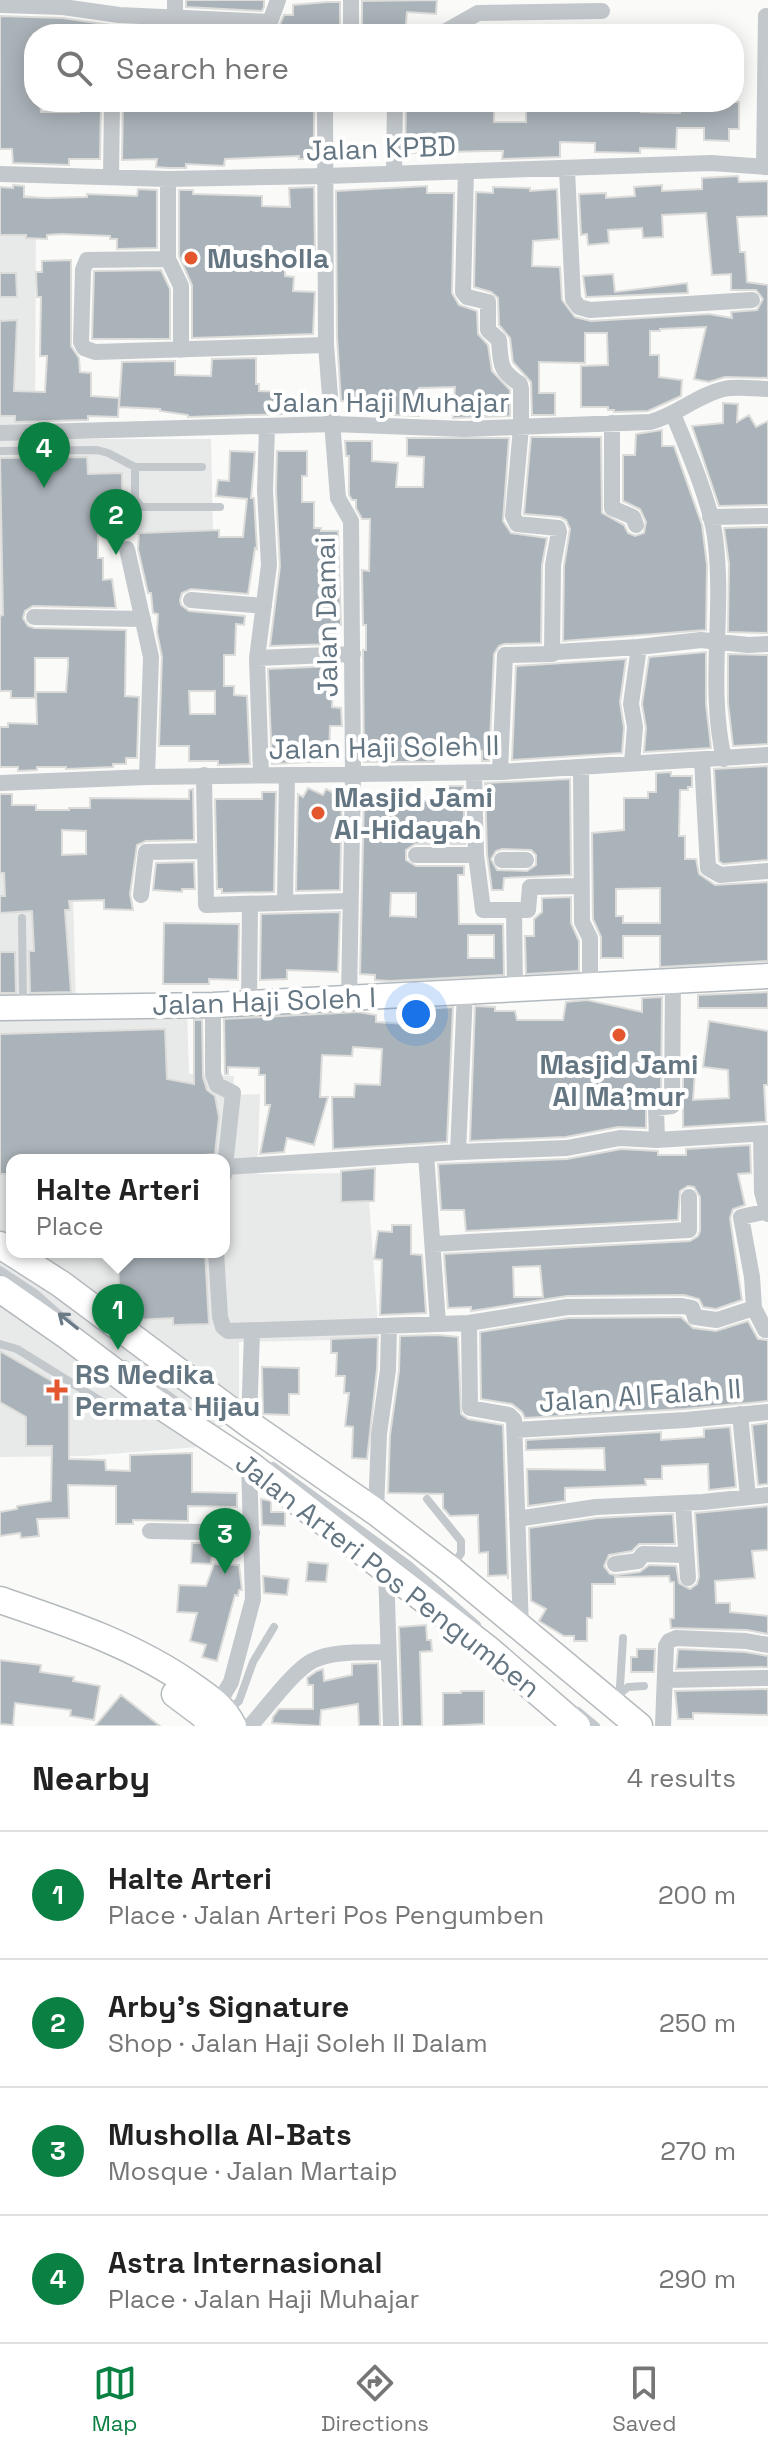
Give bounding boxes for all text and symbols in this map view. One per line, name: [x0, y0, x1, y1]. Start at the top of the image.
search box: [24, 24, 744, 112]
icon: search: [52, 46, 96, 90]
text: Search here: [116, 49, 289, 88]
street label: Jalan KPBD: [305, 127, 457, 169]
place label: Musholla: [207, 240, 329, 276]
marker: Musholla: [182, 249, 200, 267]
street label: Jalan Haji Muhajar: [267, 384, 509, 420]
pin: 4: [18, 422, 70, 488]
pin: 2: [90, 489, 142, 555]
street label: Jalan Damai: [307, 536, 345, 698]
street label: Jalan Haji Soleh II: [268, 727, 500, 767]
place label: Masjid Jami Al-Hidayah: [334, 779, 493, 847]
marker: Masjid Jami Al-Hidayah: [309, 804, 327, 822]
street label: Jalan Haji Soleh I: [152, 979, 376, 1023]
your location: [396, 994, 436, 1034]
marker: Masjid Jami Al Ma'mur: [610, 1026, 628, 1044]
place label: Masjid Jami Al Ma'mur: [539, 1046, 699, 1114]
popup: [6, 1154, 230, 1258]
text: Halte Arteri: [36, 1170, 200, 1209]
text: Place: [36, 1209, 104, 1243]
pin: 1: [92, 1284, 144, 1350]
one-way arrow: [58, 1313, 79, 1330]
place label: RS Medika Permata Hijau: [75, 1356, 260, 1424]
street label: Jalan Al Falah II: [538, 1370, 742, 1420]
marker: RS Medika Permata Hijau: [46, 1379, 68, 1401]
street label: Jalan Arteri Pos Pengumben: [228, 1445, 548, 1705]
pin: 3: [199, 1508, 251, 1574]
text: Nearby: [32, 1757, 150, 1800]
text: 4 results: [627, 1761, 736, 1795]
text: Halte Arteri: [108, 1859, 272, 1898]
text: 1: [52, 1878, 64, 1912]
text: 200 m: [658, 1878, 736, 1912]
text: Place · Jalan Arteri Pos Pengumben: [108, 1898, 544, 1932]
text: Arby's Signature: [108, 1987, 349, 2026]
text: 2: [50, 2006, 66, 2040]
text: 250 m: [659, 2006, 736, 2040]
text: Shop · Jalan Haji Soleh II Dalam: [108, 2026, 488, 2060]
text: Musholla Al-Bats: [108, 2115, 352, 2154]
text: 3: [50, 2134, 66, 2168]
text: 270 m: [660, 2134, 736, 2168]
text: Mosque · Jalan Martaip: [108, 2154, 397, 2188]
text: Astra Internasional: [108, 2243, 382, 2282]
text: 4: [50, 2262, 66, 2296]
text: 290 m: [659, 2262, 736, 2296]
text: Place · Jalan Haji Muhajar: [108, 2282, 419, 2316]
tab: Map: [92, 2361, 138, 2437]
tab: Directions: [321, 2361, 429, 2437]
tab: Saved: [612, 2361, 676, 2437]

